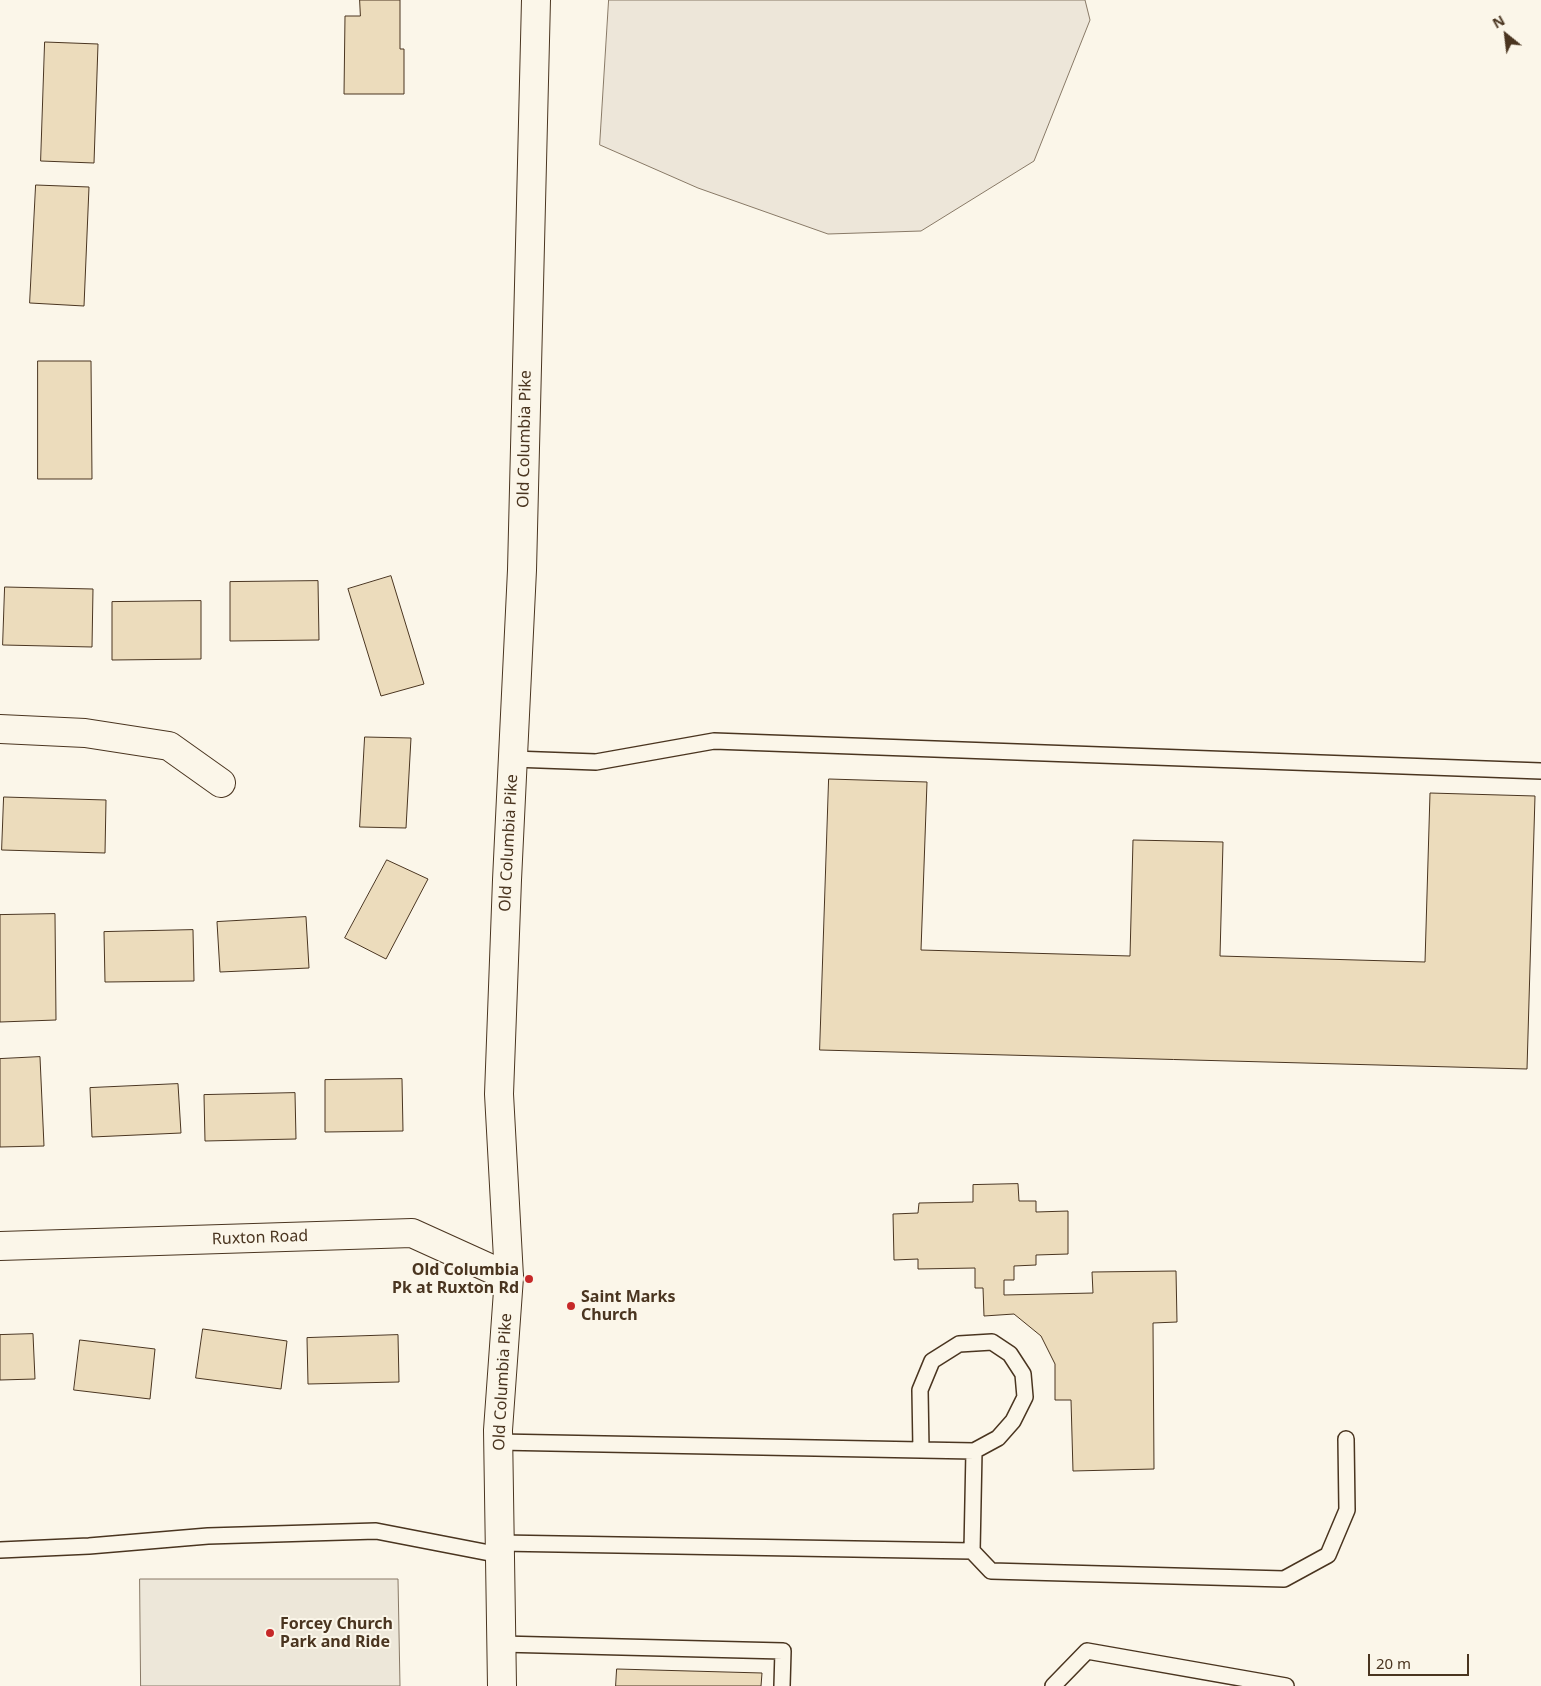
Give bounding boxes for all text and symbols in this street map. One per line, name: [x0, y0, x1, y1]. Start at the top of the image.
north arrow: [1481, 10, 1531, 60]
text: N: [1489, 10, 1508, 33]
street label: Old Columbia Pike: [514, 370, 536, 508]
street label: Old Columbia Pike: [496, 774, 522, 912]
street label: Ruxton Road: [212, 1227, 308, 1249]
place label: Old Columbia Pk at Ruxton Rd: [392, 1260, 519, 1298]
marker: Old Columbia Pk at Ruxton Rd: [523, 1273, 535, 1285]
place label: Saint Marks Church: [581, 1287, 675, 1325]
marker: Saint Marks Church: [565, 1300, 577, 1312]
street label: Old Columbia Pike: [490, 1313, 516, 1451]
place label: Forcey Church Park and Ride: [280, 1614, 393, 1652]
marker: Forcey Church Park and Ride: [264, 1627, 276, 1639]
scale bar: [1371, 1644, 1472, 1676]
text: 20 m: [1376, 1653, 1411, 1673]

